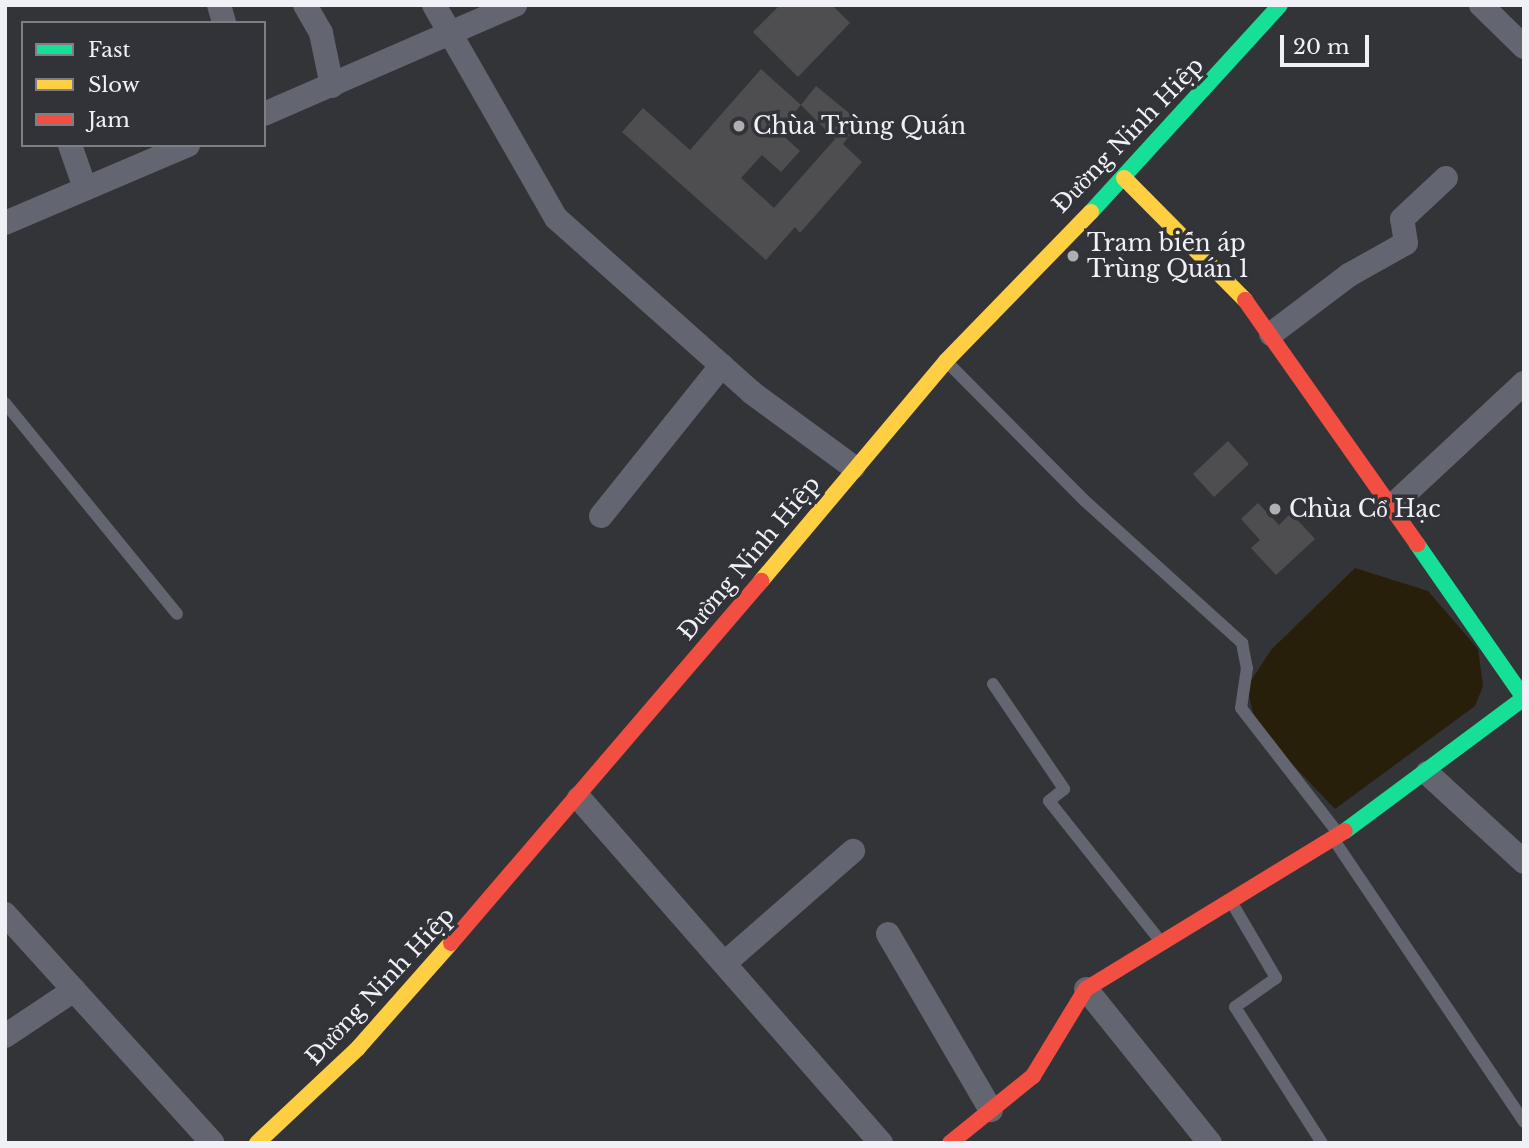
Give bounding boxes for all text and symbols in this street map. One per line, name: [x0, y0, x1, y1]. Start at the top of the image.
legend: [21, 21, 266, 147]
scale bar: [1284, 21, 1373, 65]
text: 20 m: [1293, 34, 1350, 60]
text: Fast: [88, 37, 130, 63]
street label: Đường Ninh Hiệp: [1047, 51, 1209, 219]
text: Slow: [88, 72, 140, 98]
text: Jam: [88, 107, 130, 133]
place label: Chùa Trùng Quán: [753, 112, 967, 140]
marker: Chùa Trùng Quán: [731, 118, 747, 134]
place label: Trạm biến áp Trùng Quán 1: [1087, 229, 1249, 283]
marker: Trạm biến áp Trùng Quán 1: [1065, 248, 1081, 264]
street label: Đường Ninh Hiệp: [672, 470, 826, 646]
place label: Chùa Cổ Hạc: [1289, 495, 1441, 523]
marker: Chùa Cổ Hạc: [1267, 501, 1283, 517]
street label: Đường Ninh Hiệp: [300, 901, 460, 1071]

